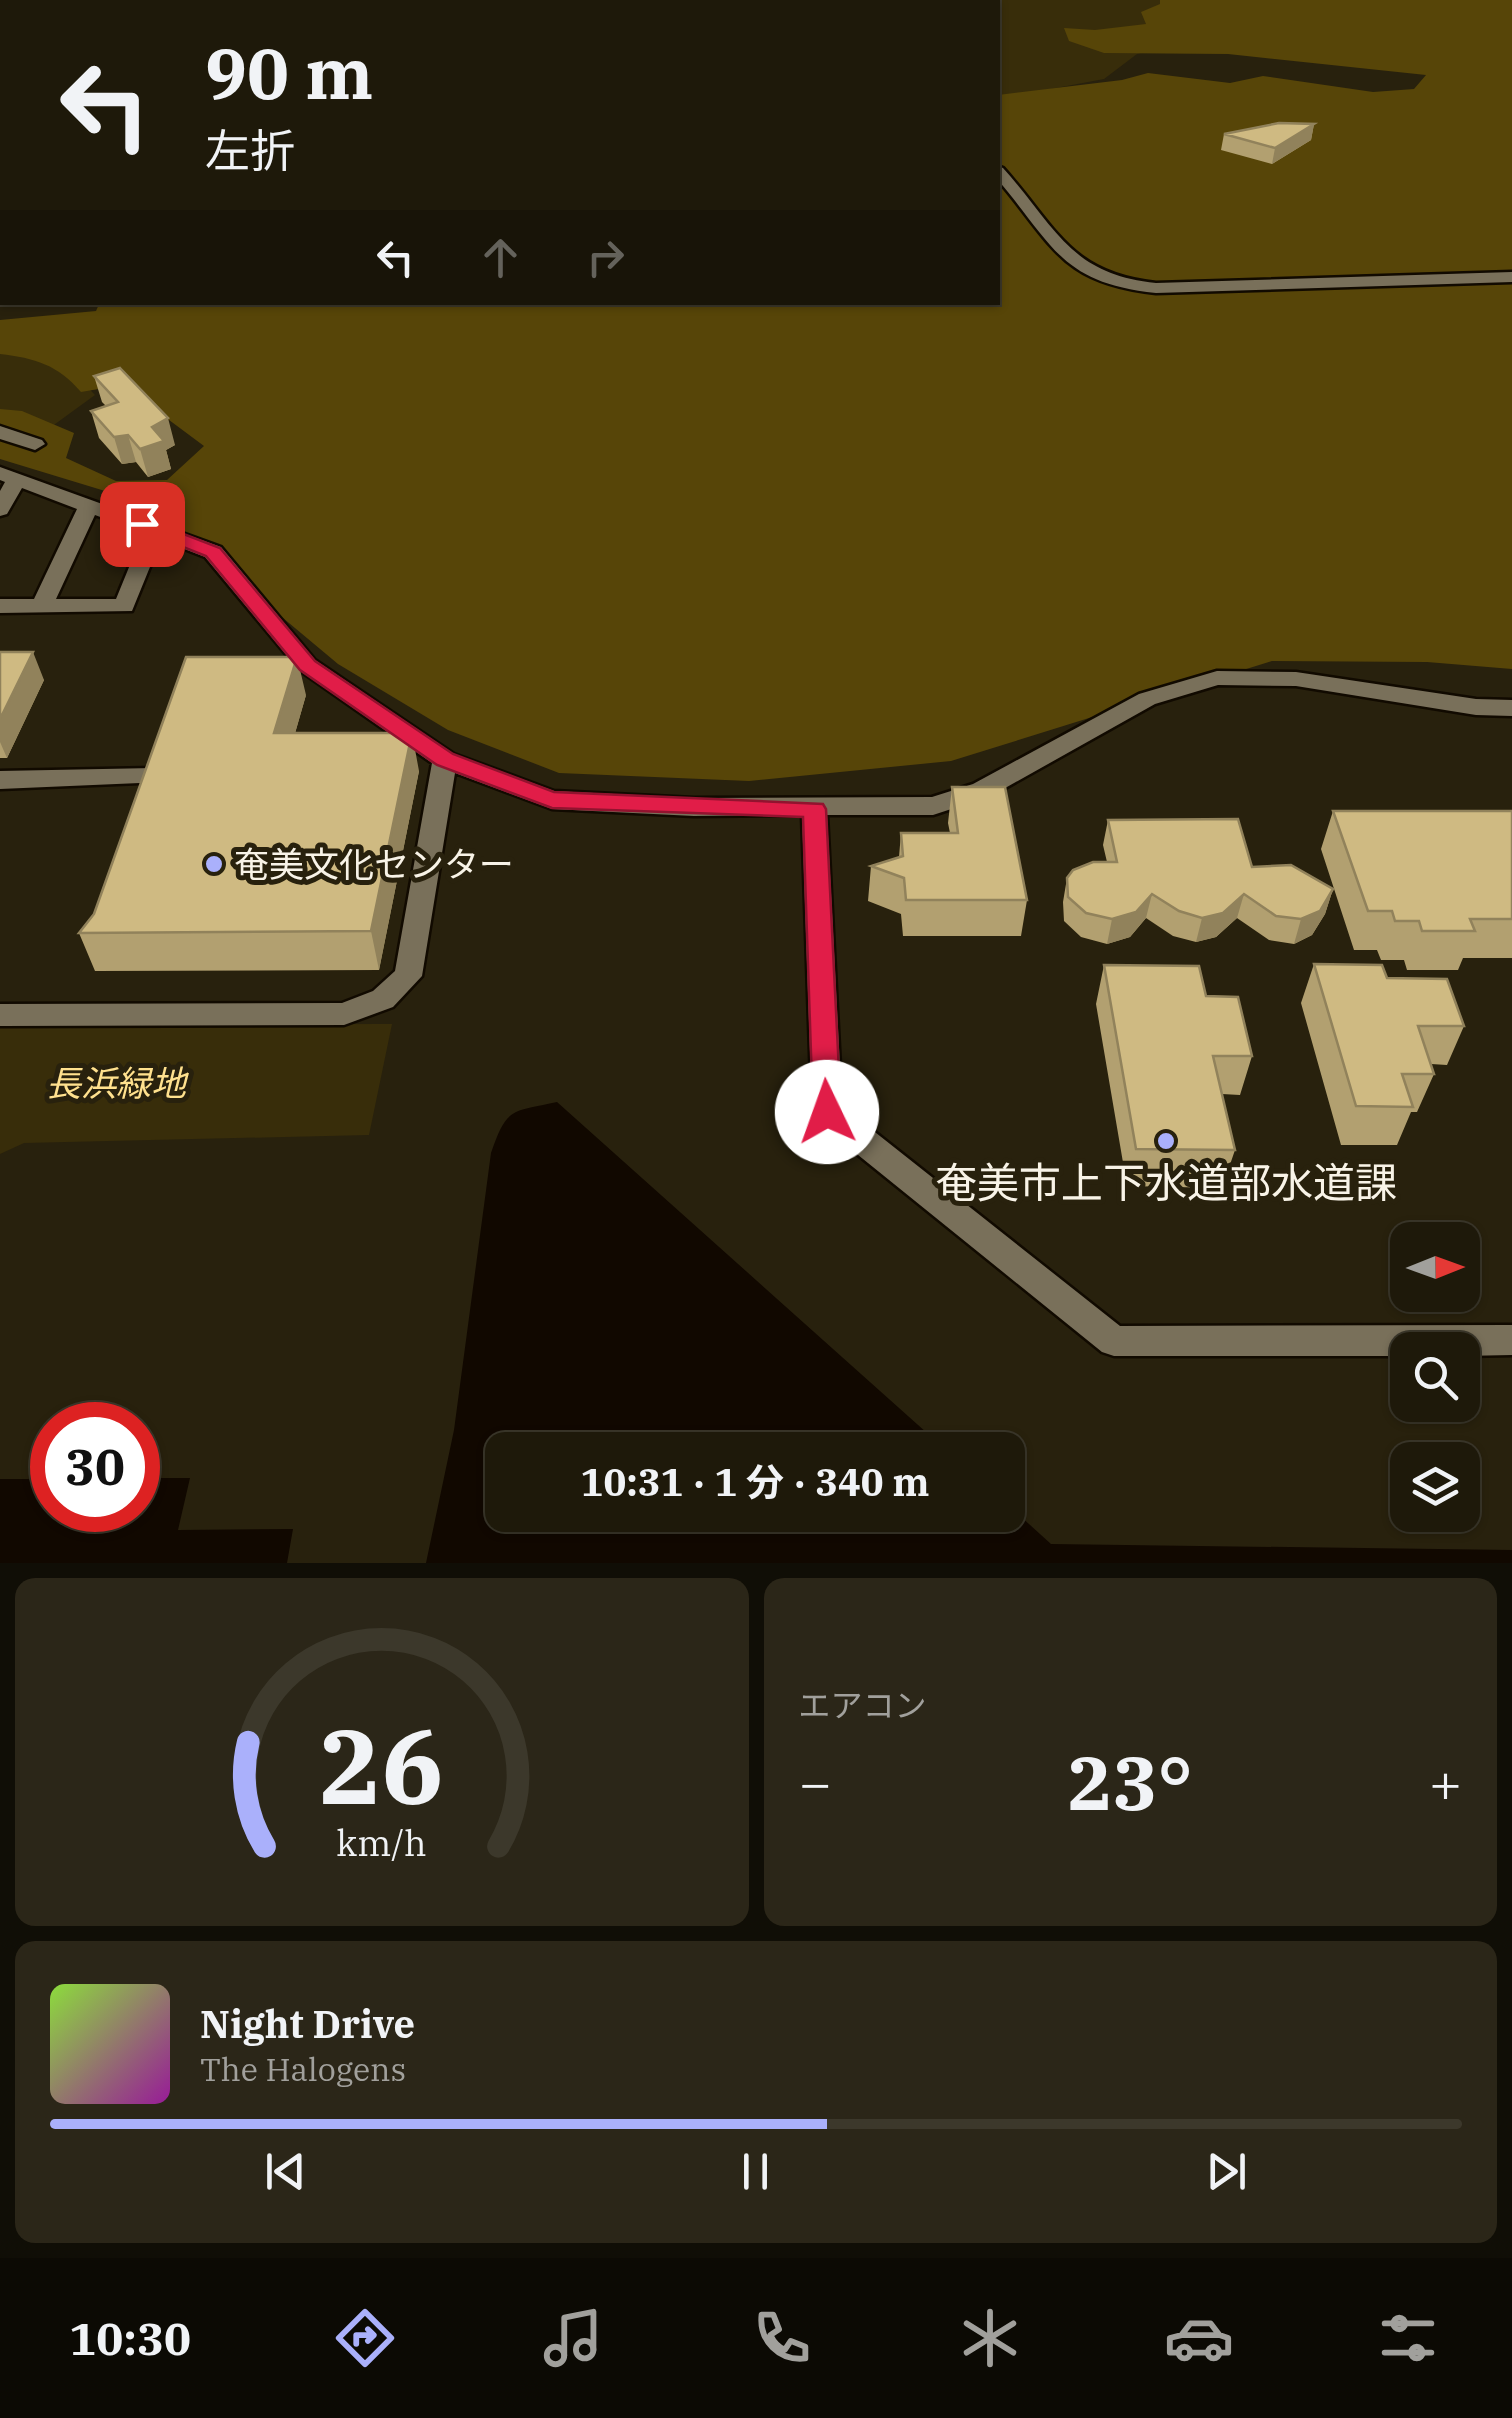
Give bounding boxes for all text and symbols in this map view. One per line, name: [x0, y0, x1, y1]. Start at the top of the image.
text: 90 m: [205, 27, 373, 118]
icon: left: [40, 40, 170, 170]
text: 左折: [205, 121, 295, 179]
icon: left: [368, 230, 423, 285]
icon: ahead: [473, 230, 528, 285]
icon: right: [578, 230, 633, 285]
pin: [100, 482, 185, 567]
icon: arrive: [115, 497, 170, 552]
place label: 奄美文化センター: [234, 841, 514, 887]
marker: 奄美文化センター: [203, 853, 225, 875]
park label: 長浜緑地: [46, 1060, 189, 1106]
position arrow: [775, 1060, 879, 1164]
marker: 奄美市上下水道部水道課: [1155, 1130, 1177, 1152]
place label: 奄美市上下水道部水道課: [935, 1155, 1397, 1210]
north arrow: [1390, 1222, 1480, 1312]
map controls: [1390, 1222, 1480, 1532]
button: search: [1390, 1332, 1480, 1422]
speed limit sign: 30: [30, 1402, 160, 1532]
button: layers: [1390, 1442, 1480, 1532]
text: 10:31 · 1 分 · 340 m: [581, 1457, 929, 1506]
text: エアコン: [799, 1684, 927, 1726]
text: 26: [319, 1697, 444, 1833]
text: 23°: [1068, 1733, 1193, 1831]
text: −: [799, 1747, 832, 1818]
text: +: [1429, 1747, 1462, 1818]
text: km/h: [337, 1819, 427, 1866]
text: Night Drive: [200, 1999, 415, 2048]
text: The Halogens: [200, 2048, 406, 2090]
icon: previous: [258, 2144, 313, 2199]
icon: pause: [728, 2144, 783, 2199]
icon: next: [1199, 2144, 1254, 2199]
icon: directions: [330, 2303, 400, 2373]
icon: music: [538, 2303, 608, 2373]
icon: phone: [747, 2303, 817, 2373]
icon: climate: [955, 2303, 1025, 2373]
icon: car: [1164, 2303, 1234, 2373]
icon: filters: [1373, 2303, 1443, 2373]
text: 10:30: [69, 2309, 191, 2367]

